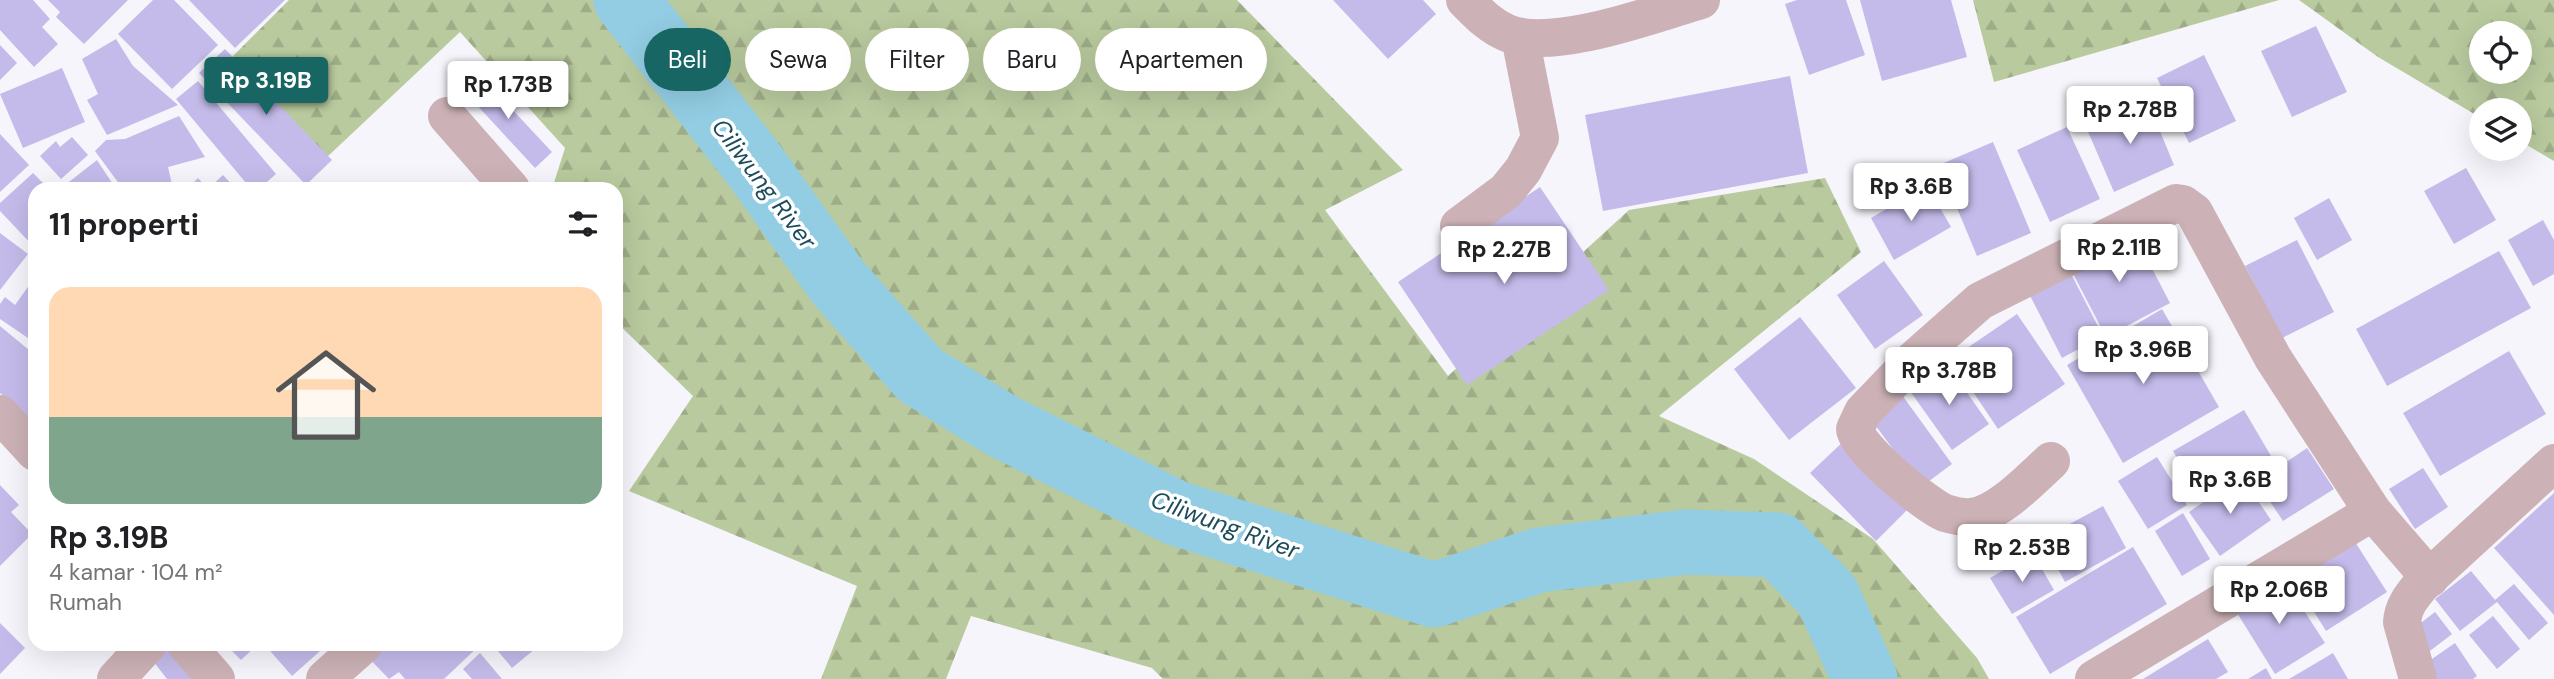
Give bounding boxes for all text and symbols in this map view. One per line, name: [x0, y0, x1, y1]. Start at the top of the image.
map controls: [2469, 21, 2532, 161]
button: locate: [2469, 21, 2532, 84]
chip: Beli: [644, 28, 731, 91]
chip: Sewa: [745, 28, 851, 91]
chip: Filter: [865, 28, 969, 91]
chip: Baru: [983, 28, 1081, 91]
chip: Apartemen: [1095, 28, 1267, 91]
pin: Rp 3.19B: [194, 58, 338, 117]
pin: Rp 1.73B: [436, 61, 580, 121]
text: Rp 3.19B: [220, 65, 312, 95]
text: Rp 1.73B: [463, 69, 553, 99]
pin: Rp 2.78B: [2058, 86, 2202, 146]
text: Rp 2.78B: [2083, 94, 2177, 124]
button: layers: [2469, 98, 2532, 161]
water label: Ciliwung River: [705, 112, 824, 256]
pin: Rp 3.6B: [1846, 164, 1976, 223]
text: Rp 3.6B: [1869, 171, 1953, 201]
text: 11 properti: [49, 205, 199, 244]
icon: filters: [564, 205, 602, 243]
pin: Rp 2.11B: [2047, 224, 2191, 284]
pin: Rp 2.27B: [1432, 226, 1576, 286]
text: Rp 2.11B: [2077, 232, 2161, 262]
text: Rp 2.27B: [1457, 234, 1551, 264]
pin: Rp 3.96B: [2071, 326, 2215, 386]
icon: home: [263, 332, 389, 458]
text: Rp 3.96B: [2094, 334, 2192, 364]
pin: Rp 3.78B: [1877, 348, 2021, 407]
text: Rp 3.78B: [1901, 355, 1997, 385]
pin: Rp 3.6B: [2165, 456, 2295, 516]
text: Rp 3.6B: [2188, 464, 2272, 494]
water label: Ciliwung River: [1147, 483, 1304, 566]
text: Rp 3.19B: [49, 518, 168, 557]
pin: Rp 2.53B: [1950, 524, 2094, 584]
text: Rp 2.53B: [1974, 532, 2070, 562]
text: 4 kamar · 104 m²: [49, 557, 222, 587]
pin: Rp 2.06B: [2207, 566, 2351, 626]
text: Rp 2.06B: [2230, 574, 2328, 604]
text: Rumah: [49, 587, 122, 617]

